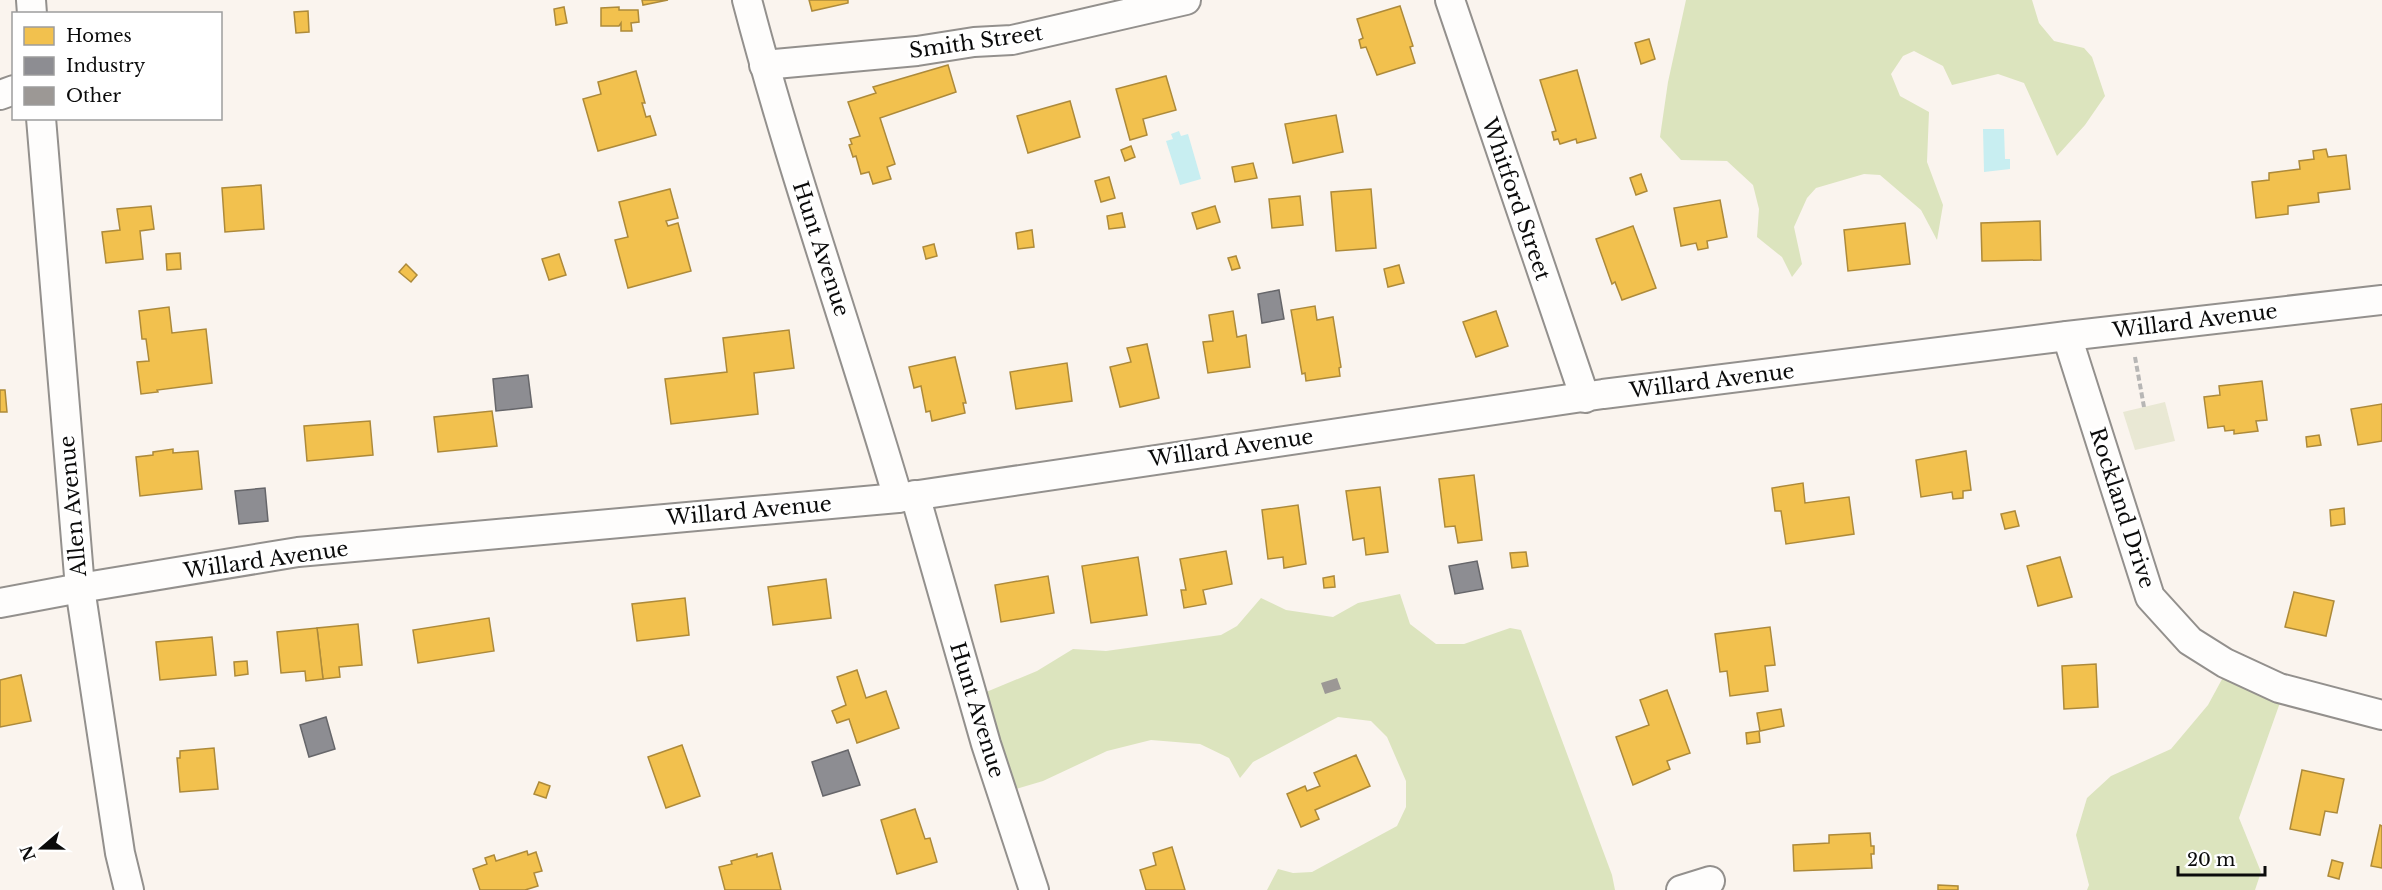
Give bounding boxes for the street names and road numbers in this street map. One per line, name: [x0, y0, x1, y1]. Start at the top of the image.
street label: Smith Street: [907, 20, 1045, 64]
street label: Whitford Street: [1476, 113, 1556, 284]
street label: Hunt Avenue: [787, 178, 855, 320]
street label: Willard Avenue: [2110, 298, 2279, 344]
street label: Willard Avenue: [1627, 358, 1796, 404]
street label: Willard Avenue: [1146, 424, 1315, 473]
street label: Rockland Drive: [2084, 424, 2160, 592]
street label: Allen Avenue: [54, 434, 92, 579]
street label: Willard Avenue: [664, 491, 833, 531]
street label: Willard Avenue: [181, 536, 350, 585]
street label: Hunt Avenue: [944, 639, 1010, 781]

